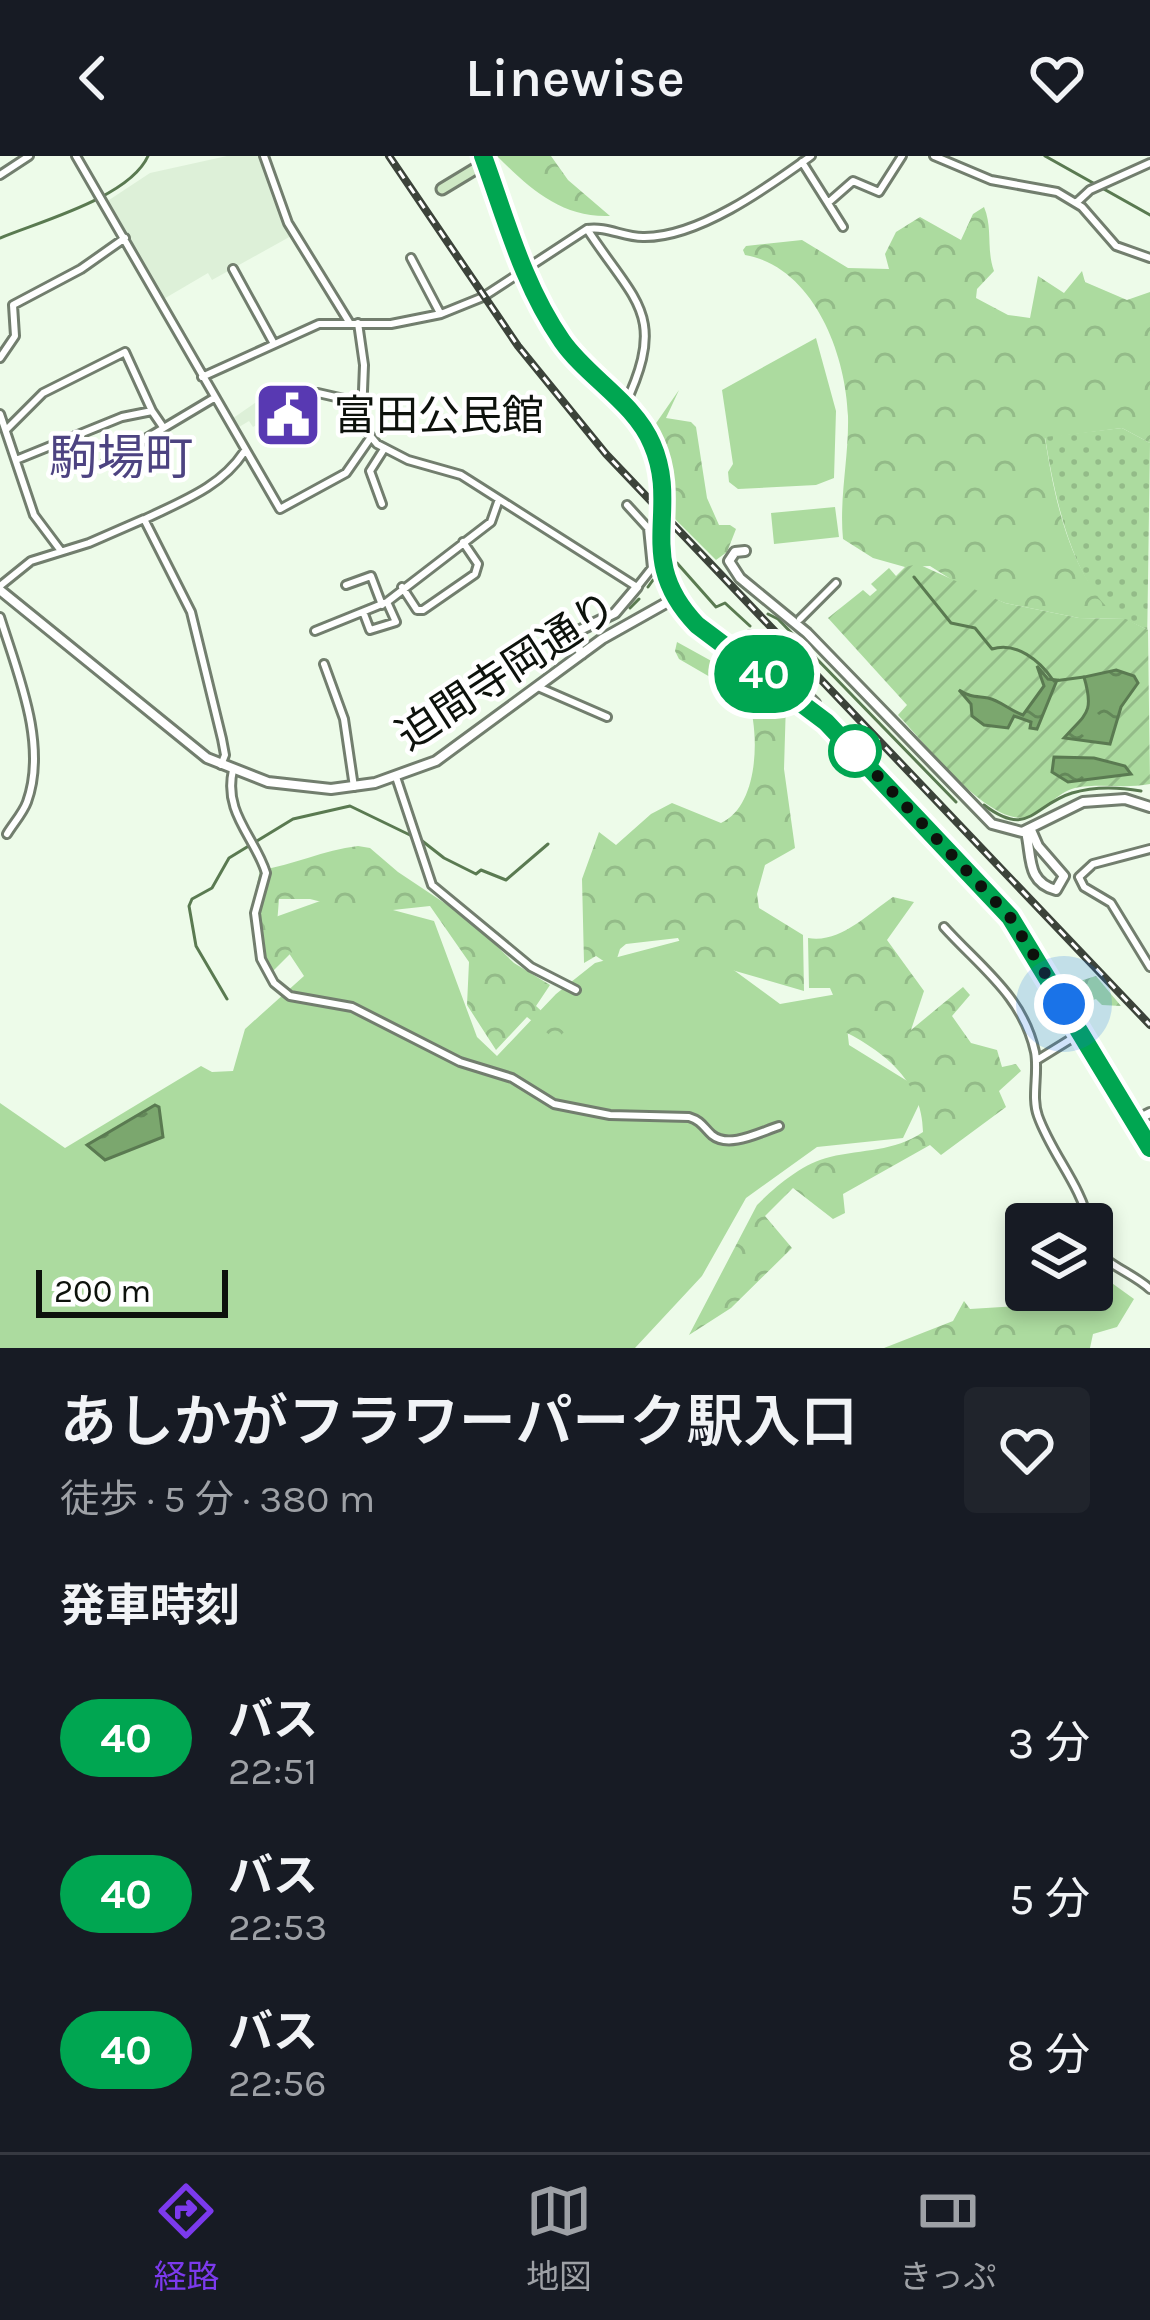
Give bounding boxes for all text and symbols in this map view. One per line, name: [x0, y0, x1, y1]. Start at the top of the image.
icon: back: [60, 45, 126, 111]
icon: heart: [1024, 45, 1090, 111]
text: Linewise: [465, 46, 685, 110]
public building icon: 富田公民館: [253, 380, 323, 450]
place label: 富田公民館: [334, 391, 544, 441]
district label: 駒場町: [49, 430, 193, 486]
street label: 迫間寺岡通り: [387, 581, 626, 760]
line badge: 40: [710, 635, 818, 713]
text: 40: [738, 649, 790, 699]
unlabelled marker: [830, 726, 880, 776]
your location: [1034, 974, 1094, 1034]
map controls: [1005, 1203, 1113, 1311]
button: layers: [1005, 1203, 1113, 1311]
scale bar: [36, 1264, 228, 1317]
text: 200 m: [54, 1272, 151, 1310]
button: heart: [964, 1387, 1090, 1513]
text: あしかがフラワーパーク駅入口: [60, 1389, 857, 1455]
text: 徒歩 · 5 分 · 380 m: [60, 1476, 375, 1522]
text: 発車時刻: [60, 1580, 240, 1632]
text: バス: [228, 1694, 318, 1746]
text: 40: [100, 1713, 152, 1763]
text: 3 分: [1008, 1717, 1090, 1769]
text: 22:51: [228, 1748, 317, 1794]
text: バス: [228, 1850, 318, 1902]
text: 40: [100, 1869, 152, 1919]
text: 5 分: [1009, 1873, 1090, 1925]
text: 22:53: [228, 1904, 327, 1950]
text: バス: [228, 2006, 318, 2058]
text: 40: [100, 2025, 152, 2075]
text: 8 分: [1007, 2029, 1090, 2081]
text: 22:56: [228, 2060, 327, 2106]
tab: 経路: [153, 2178, 219, 2298]
tab: 地図: [526, 2178, 592, 2298]
tab: きっぷ: [899, 2178, 997, 2298]

